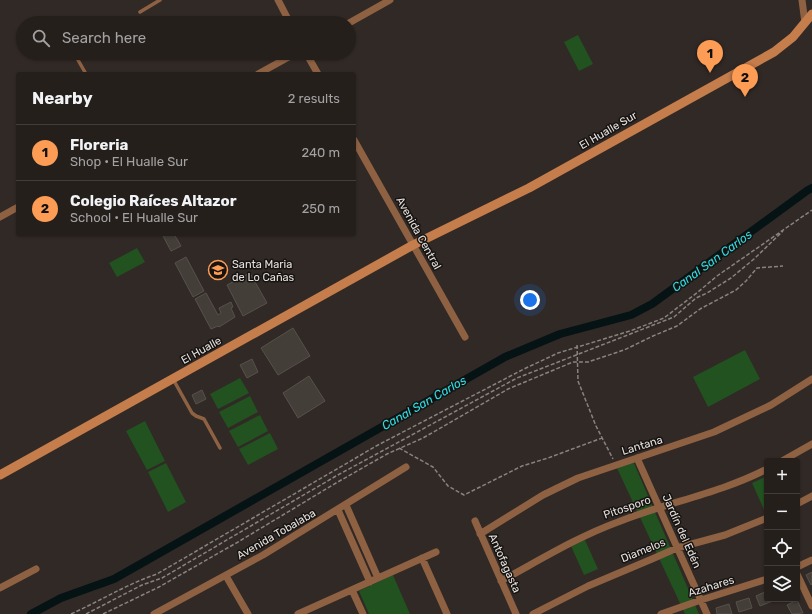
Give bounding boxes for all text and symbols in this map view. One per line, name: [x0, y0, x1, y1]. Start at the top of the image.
search box: [16, 16, 356, 60]
icon: search: [30, 27, 52, 49]
text: Search here: [62, 29, 146, 47]
pin: 1: [697, 40, 723, 73]
pin: 2: [732, 64, 758, 97]
text: Nearby: [32, 88, 93, 108]
text: 2 results: [288, 91, 340, 106]
street label: El Hualle Sur: [577, 108, 640, 152]
text: Floreria: [70, 136, 128, 154]
text: 1: [42, 145, 48, 160]
text: 240 m: [301, 145, 340, 160]
text: Shop · El Hualle Sur: [70, 154, 188, 169]
text: Colegio Raíces Altazor: [70, 192, 237, 210]
street label: Avenida Central: [393, 195, 444, 272]
text: 2: [41, 201, 49, 216]
text: 250 m: [302, 201, 340, 216]
text: School · El Hualle Sur: [70, 210, 198, 225]
water label: Canal San Carlos: [669, 227, 755, 295]
place label: Santa Maria de Lo Cañas: [232, 258, 295, 284]
school or university icon: Santa Maria de Lo Cañas: [207, 259, 229, 281]
your location: [520, 290, 540, 310]
street label: El Hualle: [179, 334, 224, 367]
water label: Canal San Carlos: [379, 373, 469, 433]
street label: Lantana: [620, 433, 664, 458]
map controls: [764, 458, 800, 602]
button: +: [764, 458, 800, 494]
street label: Jardín del Edén: [659, 492, 704, 570]
street label: Pitosporo: [602, 493, 653, 522]
button: −: [764, 494, 800, 530]
street label: Avenida Tobalaba: [234, 507, 318, 562]
button: locate: [764, 530, 800, 566]
street label: Antofagasta: [486, 532, 523, 595]
street label: Diamelos: [619, 536, 668, 565]
button: layers: [764, 566, 800, 602]
street label: Azahares: [686, 573, 736, 600]

